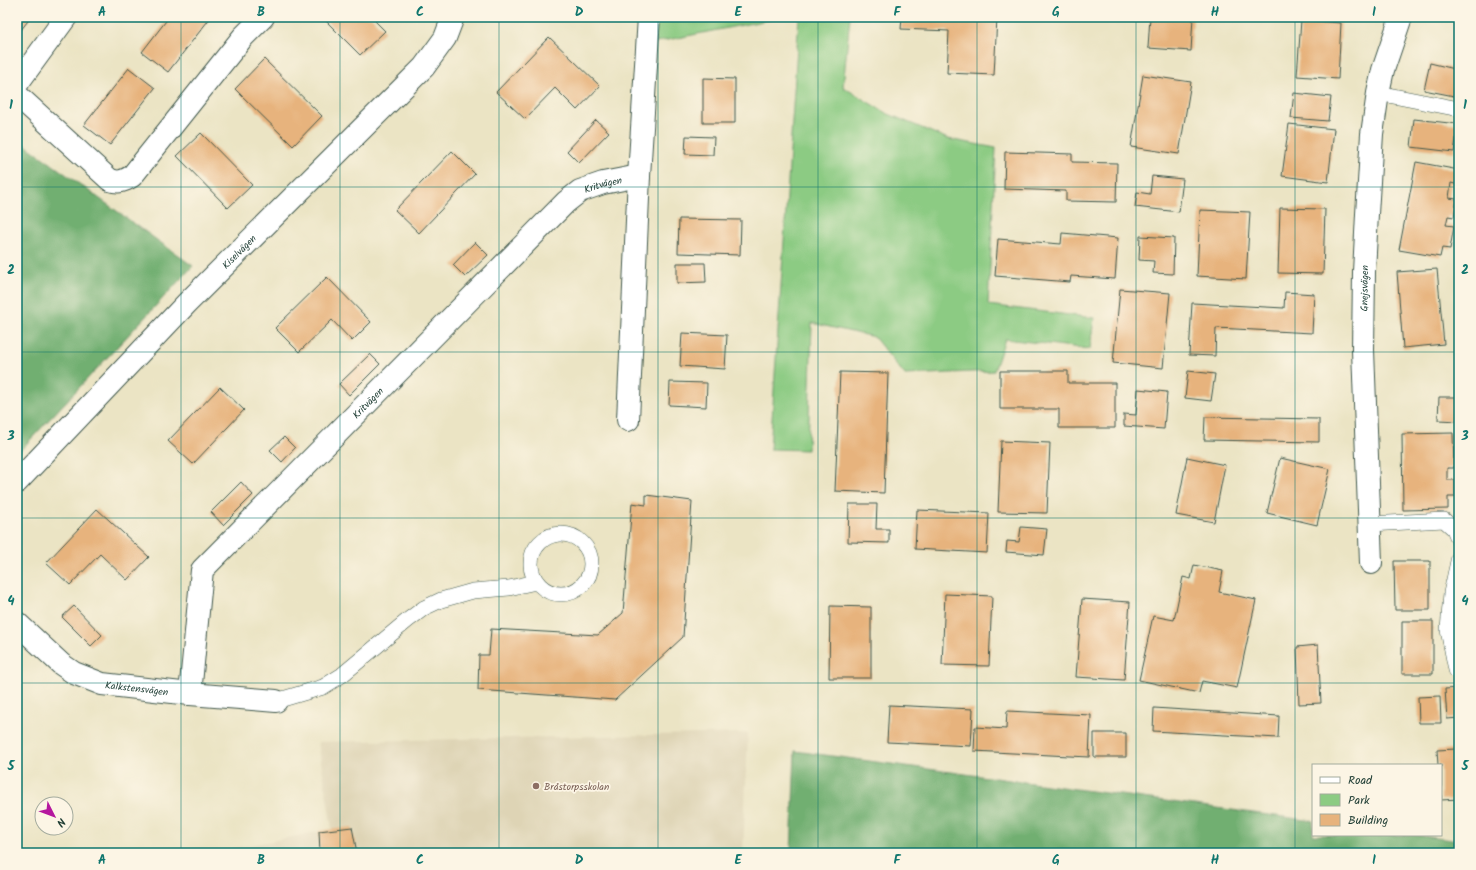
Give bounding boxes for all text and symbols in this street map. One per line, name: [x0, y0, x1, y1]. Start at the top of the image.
text: A: [98, 2, 106, 23]
text: B: [257, 2, 265, 23]
text: C: [416, 2, 424, 23]
text: D: [575, 2, 584, 23]
text: E: [734, 2, 742, 23]
text: F: [893, 2, 901, 23]
text: G: [1052, 2, 1060, 23]
text: H: [1211, 2, 1220, 23]
text: I: [1372, 2, 1376, 23]
text: 1: [9, 95, 13, 116]
text: 1: [1463, 95, 1467, 116]
street label: Kritvägen: [582, 172, 624, 198]
street label: Kiselvägen: [219, 231, 260, 273]
text: 2: [7, 260, 15, 281]
text: 2: [1461, 260, 1469, 281]
street label: Gnejsvägen: [1356, 265, 1373, 311]
street label: Kritvägen: [349, 384, 388, 423]
text: 3: [6, 426, 15, 447]
text: 3: [1460, 426, 1469, 447]
text: 4: [7, 591, 15, 612]
text: 4: [1461, 591, 1469, 612]
street label: Kalkstensvägen: [104, 677, 169, 700]
text: 5: [7, 756, 16, 777]
text: 5: [1461, 756, 1470, 777]
legend: [1312, 764, 1442, 836]
text: Road: [1348, 771, 1373, 790]
place label: Bråstorpsskolan: [544, 779, 609, 795]
marker: Bråstorpsskolan: [531, 781, 541, 791]
text: Park: [1348, 791, 1370, 810]
north arrow: [34, 796, 74, 836]
text: Building: [1348, 811, 1388, 830]
text: N: [52, 813, 70, 831]
text: A: [98, 850, 106, 870]
text: B: [257, 850, 265, 870]
text: C: [416, 850, 424, 870]
text: D: [575, 850, 584, 870]
text: E: [734, 850, 742, 870]
text: F: [893, 850, 901, 870]
text: G: [1052, 850, 1060, 870]
text: H: [1211, 850, 1220, 870]
text: I: [1372, 850, 1376, 870]

